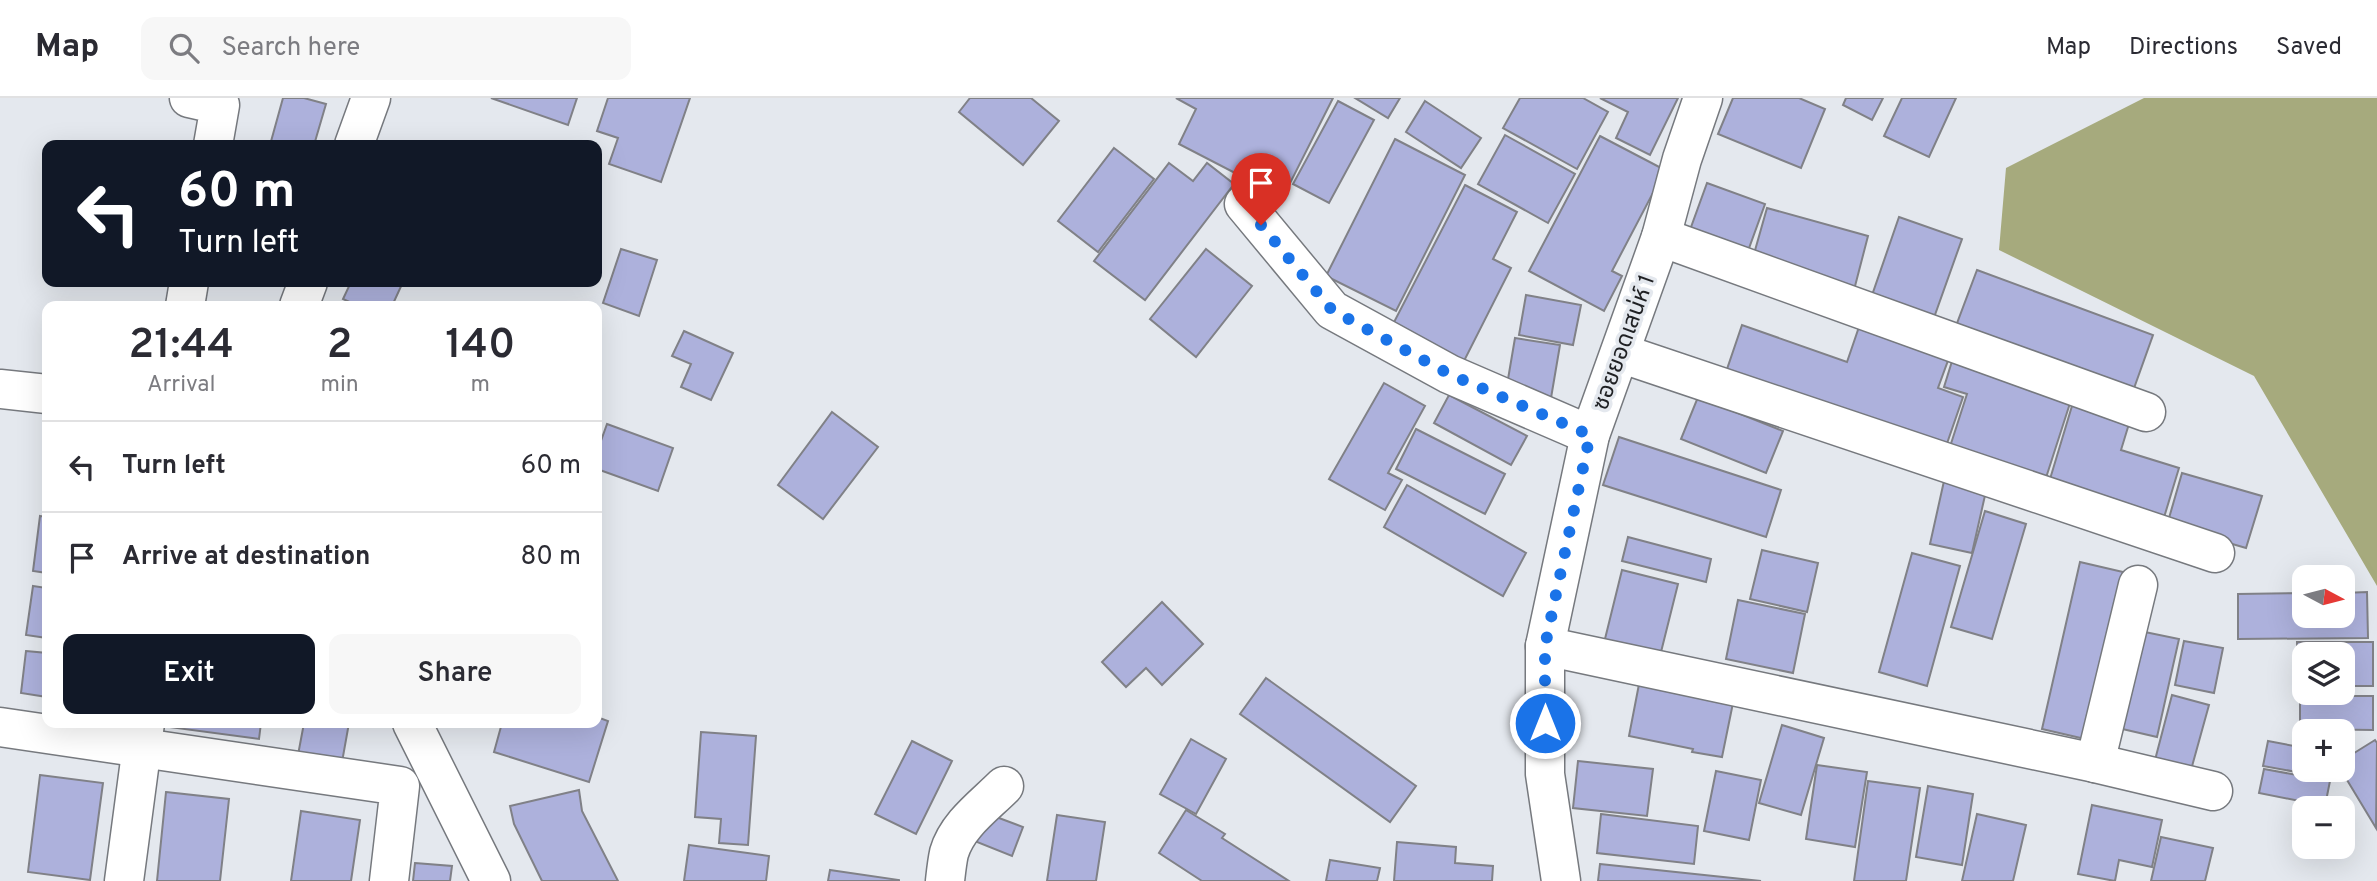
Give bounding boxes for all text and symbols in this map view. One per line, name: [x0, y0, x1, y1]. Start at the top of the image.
search box: [141, 17, 631, 80]
text: Map: [35, 27, 99, 69]
icon: search: [165, 29, 203, 67]
text: Search here: [221, 32, 360, 65]
text: Map: [2046, 33, 2091, 63]
text: Directions: [2129, 33, 2238, 63]
text: Saved: [2276, 33, 2342, 63]
pin: [1231, 153, 1291, 225]
text: 60 m: [178, 163, 296, 225]
icon: arrive: [1242, 164, 1280, 202]
icon: left: [63, 168, 154, 259]
text: Turn left: [178, 224, 299, 264]
street label: ซอยยอดเสน่ห์ 1: [1587, 271, 1663, 415]
text: 21:44: [128, 320, 234, 373]
text: 2: [327, 320, 352, 373]
text: 140: [445, 320, 515, 373]
text: Arrival: [147, 371, 215, 400]
text: min: [320, 371, 359, 400]
text: m: [471, 371, 490, 400]
icon: left: [63, 448, 101, 486]
text: Turn left: [122, 450, 226, 483]
text: 60 m: [521, 450, 581, 483]
icon: arrive: [63, 539, 101, 577]
text: Arrive at destination: [122, 541, 370, 574]
text: 80 m: [521, 541, 581, 574]
north arrow: [2292, 565, 2356, 628]
map controls: [2292, 565, 2355, 859]
button: Exit: [63, 634, 315, 714]
button: Share: [329, 634, 581, 714]
button: layers: [2292, 642, 2355, 705]
position arrow: [1508, 686, 1582, 760]
button: +: [2292, 719, 2355, 782]
button: −: [2292, 796, 2355, 859]

